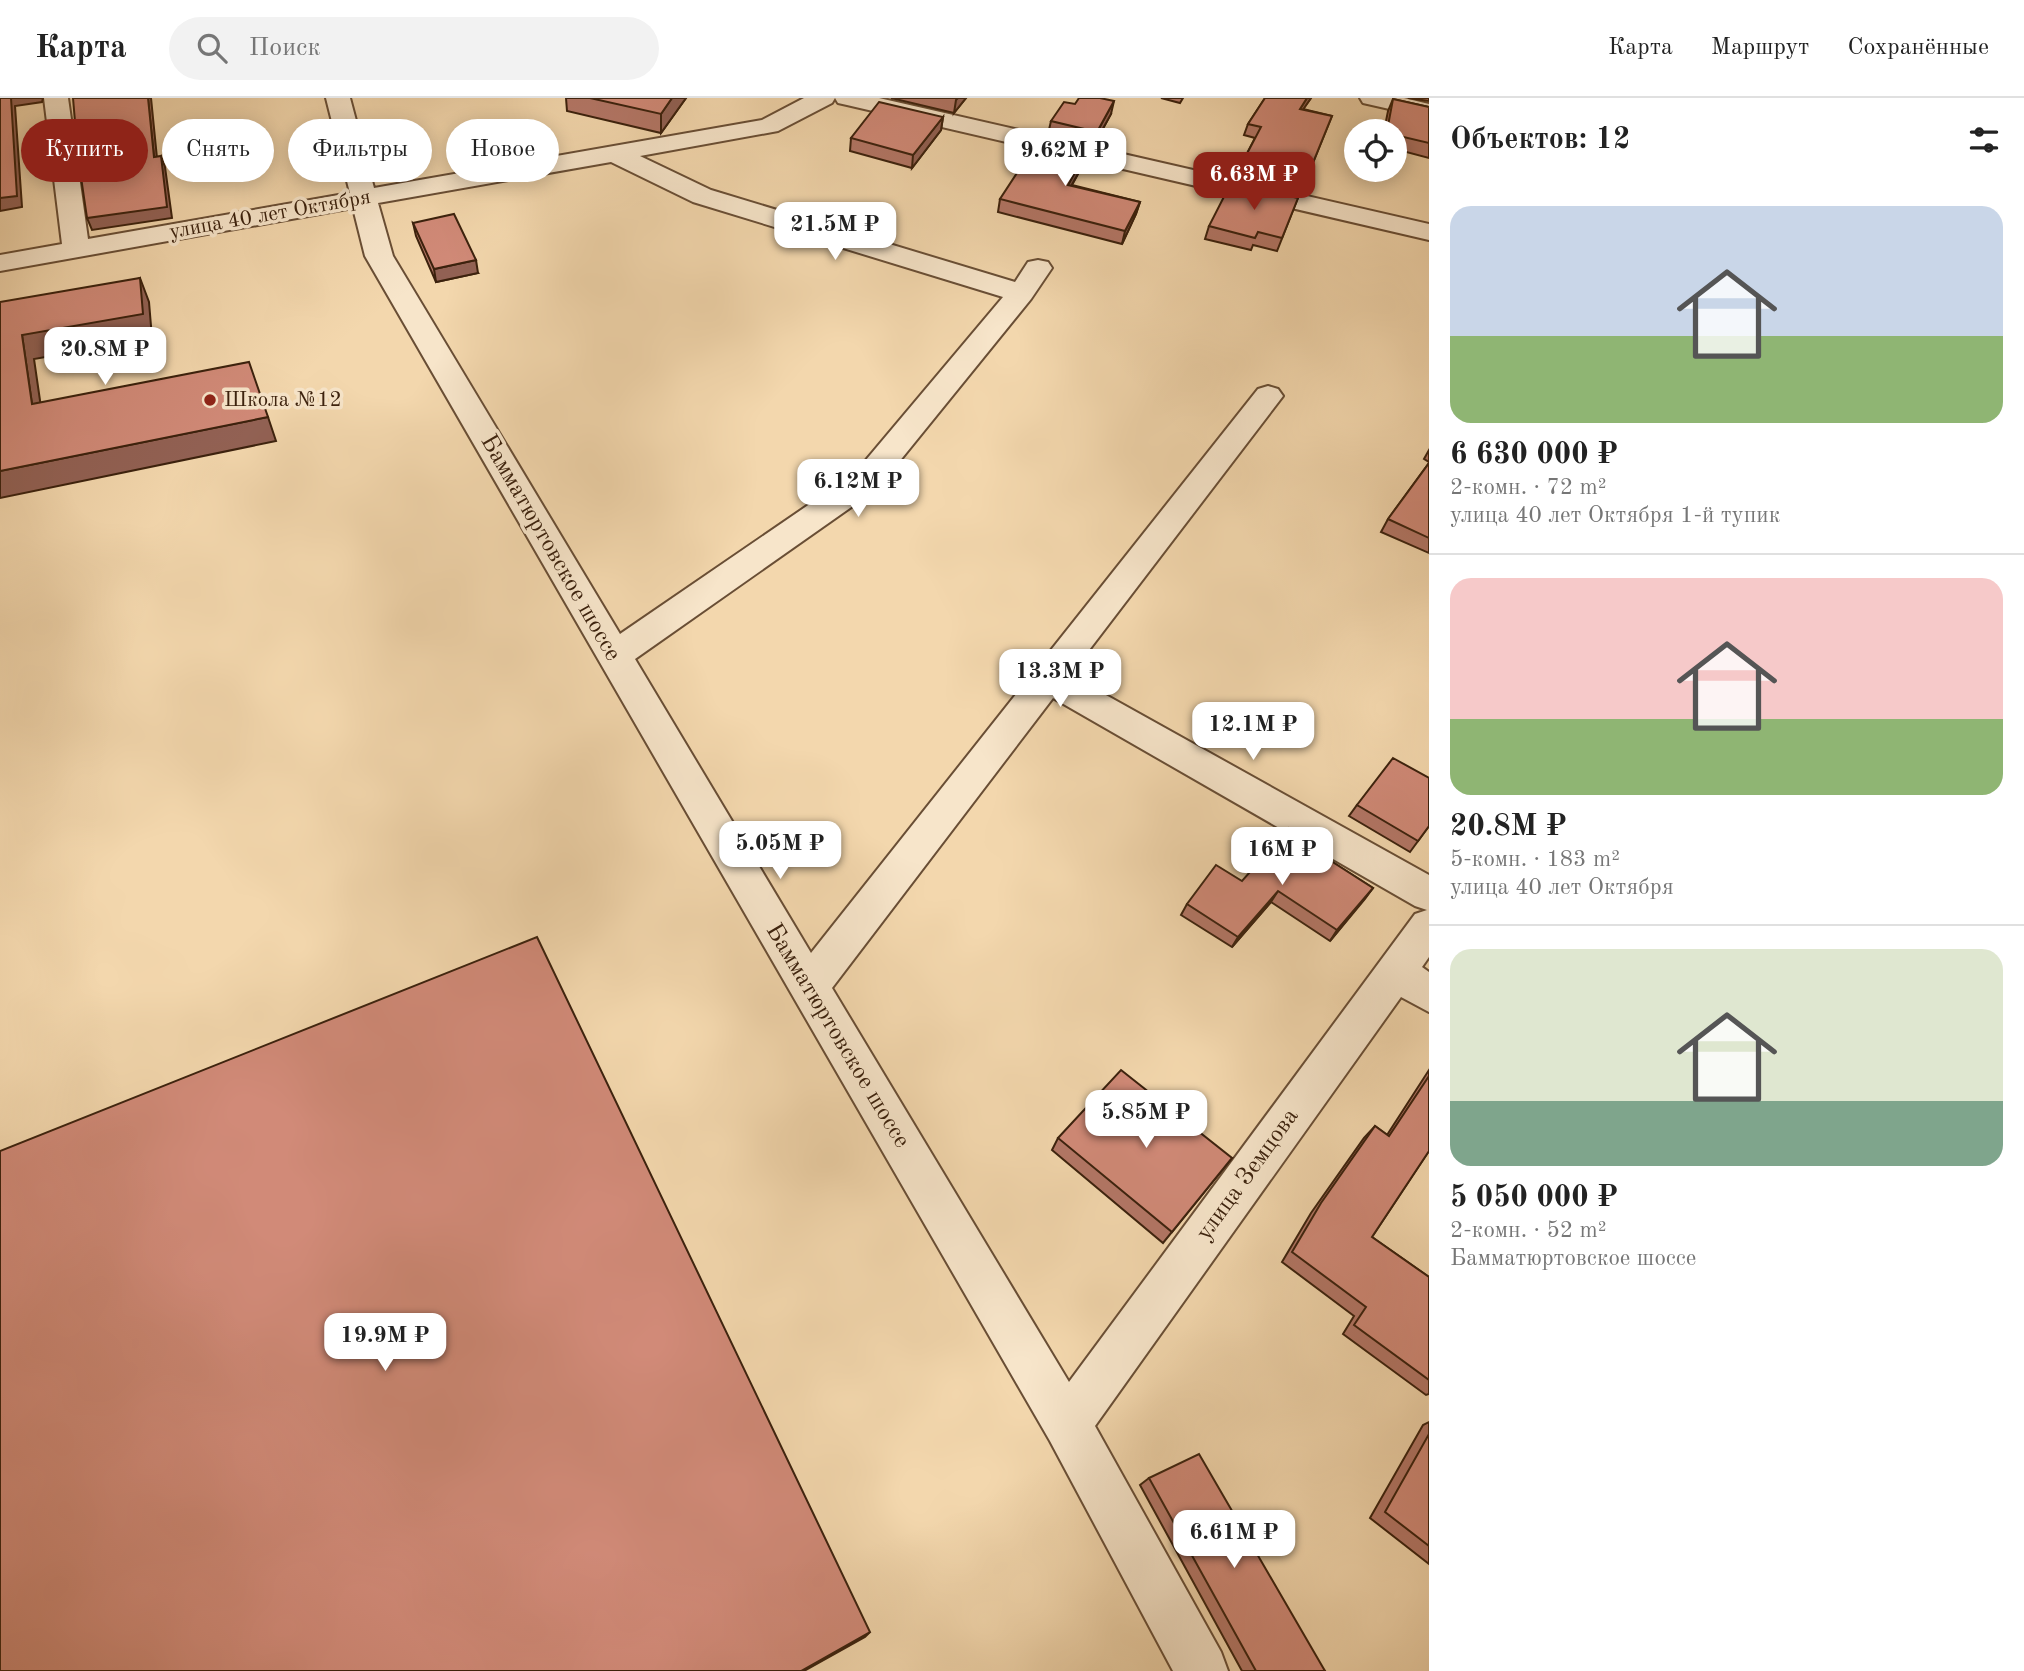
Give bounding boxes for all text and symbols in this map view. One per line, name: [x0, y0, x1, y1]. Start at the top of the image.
search box: [169, 17, 659, 80]
icon: search: [193, 29, 231, 67]
text: Карта: [35, 32, 127, 65]
text: Поиск: [249, 35, 321, 61]
text: Карта: [1608, 36, 1673, 60]
text: Маршрут: [1711, 36, 1809, 60]
text: Сохранённые: [1847, 36, 1989, 60]
chip: Купить: [21, 119, 148, 182]
chip: Снять: [162, 119, 274, 182]
chip: Фильтры: [288, 119, 432, 182]
chip: Новое: [446, 119, 559, 182]
map controls: [1344, 119, 1407, 182]
button: locate: [1344, 119, 1407, 182]
icon: filters: [1965, 121, 2003, 159]
text: Объектов: 12: [1450, 125, 1630, 155]
pin: 9.62M ₽: [1000, 129, 1130, 188]
text: 9.62M ₽: [1020, 139, 1110, 162]
pin: 6.63M ₽: [1189, 152, 1319, 212]
text: 6.63M ₽: [1209, 163, 1299, 186]
street label: улица 40 лет Октября: [168, 187, 372, 243]
pin: 21.5M ₽: [770, 202, 900, 262]
text: 21.5M ₽: [790, 213, 880, 236]
icon: home: [1664, 251, 1790, 377]
pin: 20.8M ₽: [40, 328, 170, 387]
text: 20.8M ₽: [60, 338, 150, 361]
place label: Школа №12: [224, 390, 342, 411]
marker: Школа №12: [202, 392, 218, 408]
street label: Бамматюртовское шоссе: [475, 431, 625, 665]
text: 6 630 000 ₽: [1450, 440, 1618, 470]
pin: 6.12M ₽: [793, 460, 923, 519]
text: 6.12M ₽: [813, 470, 903, 493]
text: 2-комн. · 72 m²: [1450, 476, 1607, 499]
text: улица 40 лет Октября 1-й тупик: [1450, 504, 1780, 527]
icon: home: [1664, 623, 1790, 749]
pin: 13.3M ₽: [995, 650, 1125, 709]
text: 13.3M ₽: [1015, 660, 1105, 683]
pin: 12.1M ₽: [1188, 702, 1318, 762]
text: 12.1M ₽: [1208, 713, 1298, 736]
text: 20.8M ₽: [1450, 812, 1567, 842]
pin: 5.05M ₽: [715, 822, 845, 881]
pin: 16M ₽: [1233, 828, 1331, 887]
text: 5.05M ₽: [735, 832, 825, 855]
text: 16M ₽: [1247, 838, 1317, 861]
text: 5-комн. · 183 m²: [1450, 848, 1620, 871]
text: улица 40 лет Октября: [1450, 876, 1674, 899]
street label: Бамматюртовское шоссе: [760, 920, 914, 1152]
icon: home: [1664, 994, 1790, 1120]
pin: 5.85M ₽: [1081, 1090, 1211, 1150]
text: 5.85M ₽: [1101, 1101, 1191, 1124]
street label: улица Земцова: [1192, 1105, 1304, 1245]
text: 5 050 000 ₽: [1450, 1183, 1618, 1213]
text: 2-комн. · 52 m²: [1450, 1219, 1607, 1242]
text: Бамматюртовское шоссе: [1450, 1247, 1696, 1270]
pin: 19.9M ₽: [320, 1314, 450, 1373]
text: 19.9M ₽: [340, 1324, 430, 1347]
pin: 6.61M ₽: [1169, 1510, 1299, 1570]
text: 6.61M ₽: [1189, 1521, 1279, 1544]

